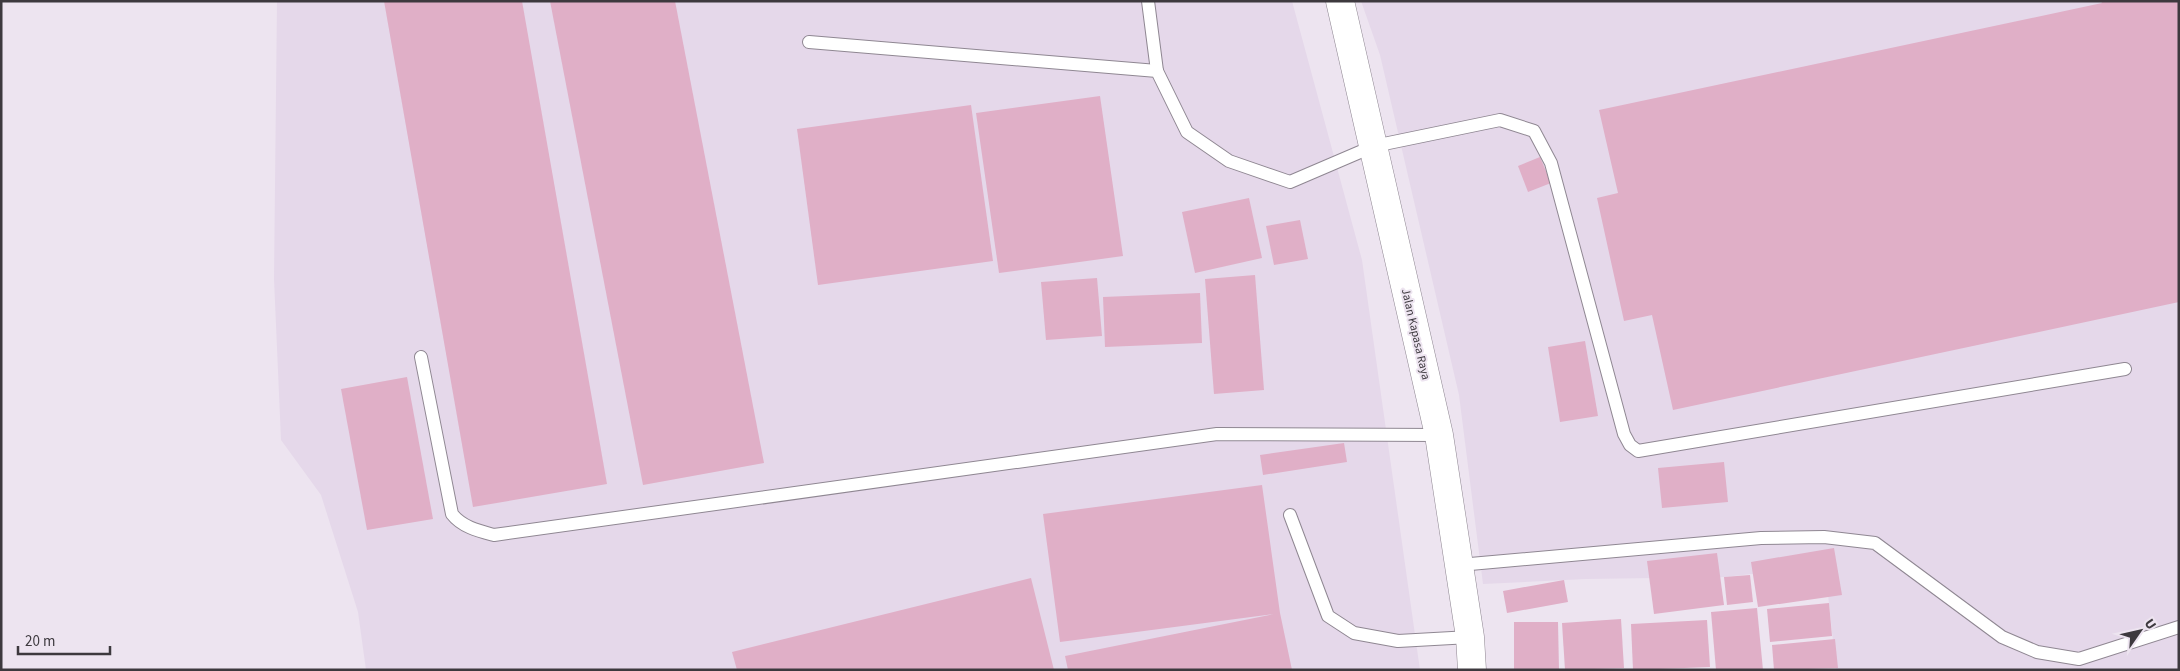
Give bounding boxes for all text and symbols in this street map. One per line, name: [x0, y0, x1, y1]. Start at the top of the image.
street label: Jalan Kapasa Raya: [1397, 287, 1434, 381]
north arrow: [2115, 606, 2165, 656]
text: U: [2139, 615, 2161, 634]
scale bar: [18, 624, 110, 656]
text: 20 m: [25, 631, 55, 652]

